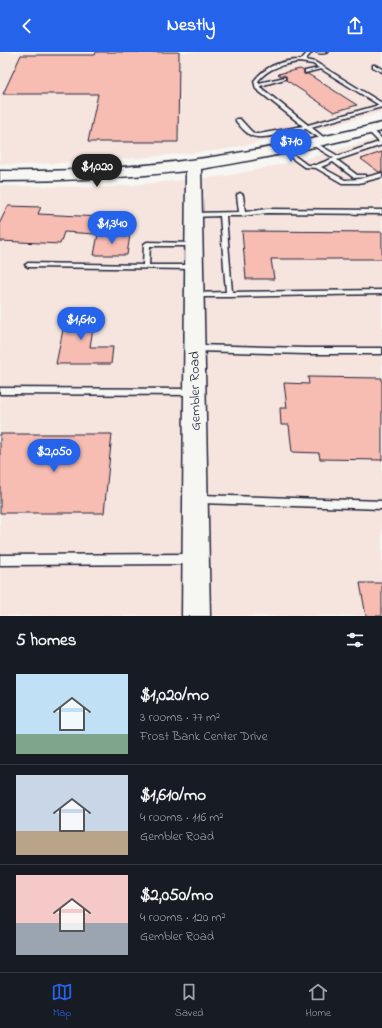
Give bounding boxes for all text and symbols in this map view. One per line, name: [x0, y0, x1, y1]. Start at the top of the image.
text: Nestly: [167, 13, 215, 39]
icon: back: [16, 15, 38, 37]
icon: share: [344, 15, 366, 37]
pin: $710: [267, 129, 315, 163]
text: $710: [280, 132, 302, 151]
pin: $1,020: [64, 154, 130, 188]
text: $1,020: [81, 157, 113, 176]
pin: $1,340: [79, 211, 145, 245]
text: $1,340: [97, 214, 127, 233]
pin: $1,610: [48, 307, 114, 341]
text: $1,610: [66, 310, 96, 329]
street label: Gembler Road: [184, 351, 207, 431]
pin: $2,050: [21, 439, 87, 473]
text: $2,050: [36, 442, 72, 461]
text: 5 homes: [16, 628, 76, 653]
icon: filters: [344, 629, 366, 651]
text: $1,020/mo: [140, 683, 209, 708]
icon: home: [48, 690, 96, 738]
text: 3 rooms · 77 m²: [140, 708, 220, 727]
text: Frost Bank Center Drive: [140, 727, 268, 746]
text: $1,610/mo: [140, 783, 206, 808]
icon: home: [48, 791, 96, 839]
text: 4 rooms · 116 m²: [140, 808, 223, 827]
text: Gembler Road: [140, 827, 214, 846]
text: $2,050/mo: [140, 883, 213, 908]
icon: home: [48, 891, 96, 939]
text: 4 rooms · 120 m²: [140, 908, 226, 927]
text: Gembler Road: [140, 927, 214, 946]
tab: Map: [51, 981, 73, 1021]
tab: Saved: [175, 981, 204, 1021]
tab: Home: [305, 981, 331, 1021]

